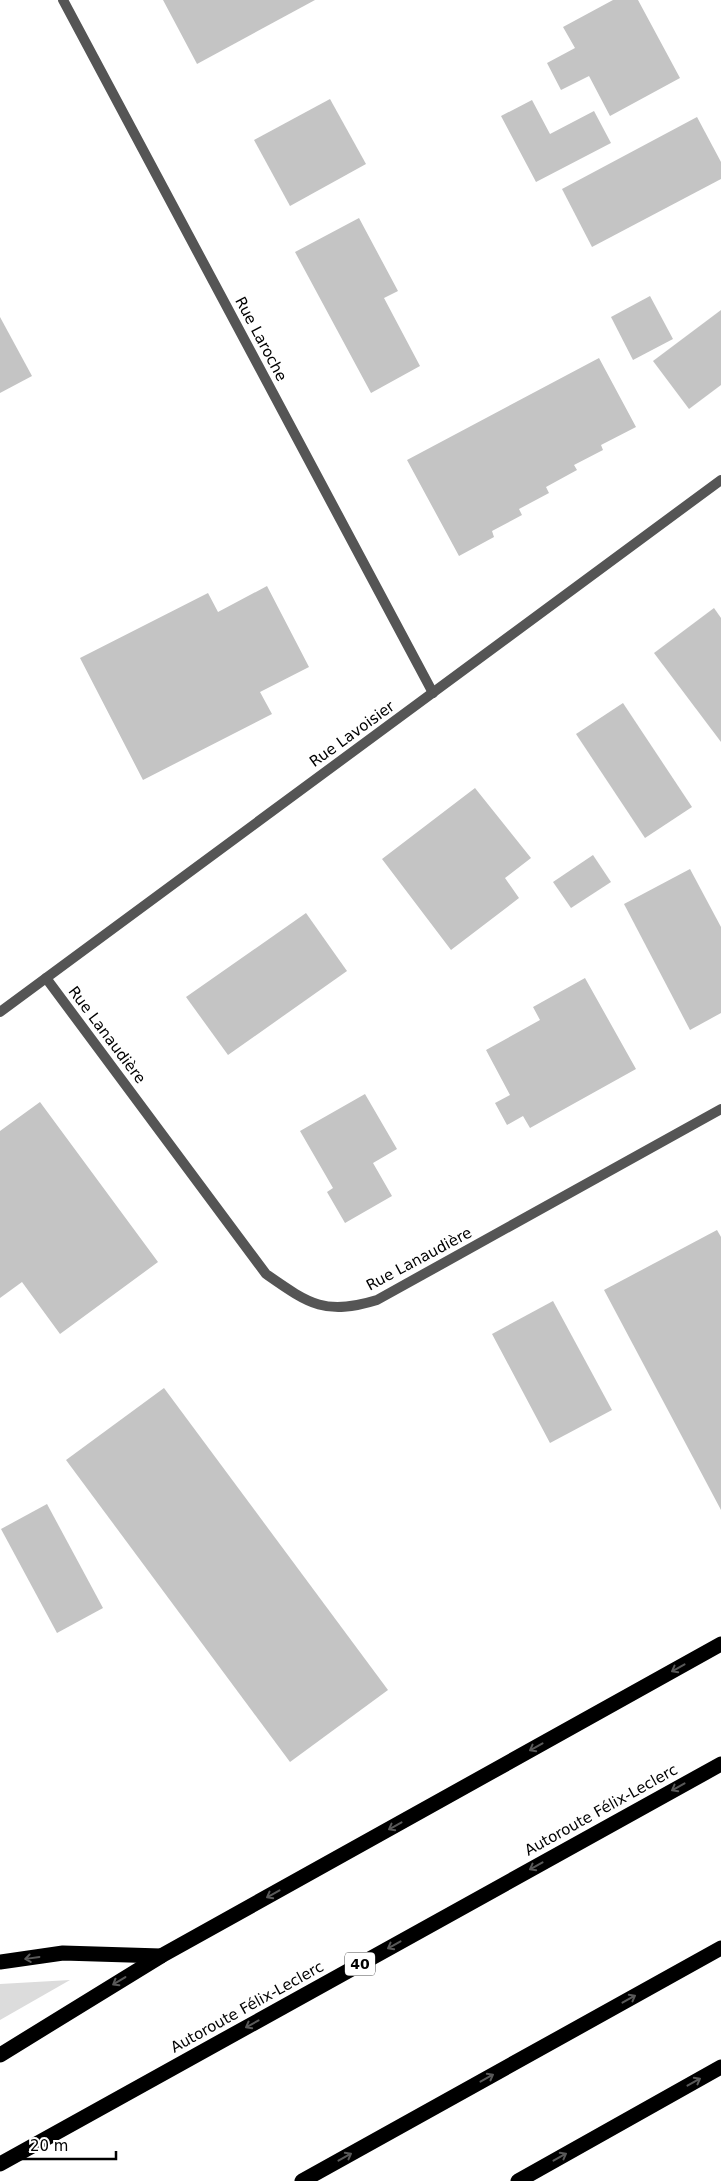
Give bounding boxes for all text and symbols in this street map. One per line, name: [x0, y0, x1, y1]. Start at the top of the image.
street label: Rue Laroche: [231, 294, 291, 384]
street label: Rue Lavoisier: [306, 697, 399, 771]
street label: Rue Lanaudière: [65, 983, 149, 1087]
street label: Rue Lanaudière: [363, 1224, 475, 1294]
one-way arrow: [671, 1663, 686, 1673]
one-way arrow: [529, 1742, 544, 1752]
street label: Autoroute Félix-Leclerc: [521, 1760, 681, 1860]
one-way arrow: [672, 1783, 686, 1793]
one-way arrow: [387, 1821, 402, 1831]
one-way arrow: [530, 1862, 544, 1872]
one-way arrow: [267, 1889, 281, 1899]
one-way arrow: [388, 1941, 402, 1951]
road number: 40: [345, 1952, 375, 1976]
one-way arrow: [24, 1953, 40, 1963]
street label: Autoroute Félix-Leclerc: [167, 1957, 327, 2057]
one-way arrow: [113, 1977, 127, 1987]
one-way arrow: [621, 1994, 636, 2004]
one-way arrow: [246, 2020, 260, 2030]
one-way arrow: [479, 2073, 494, 2083]
one-way arrow: [686, 2077, 700, 2087]
scale bar: [22, 2128, 116, 2160]
text: 20 m: [30, 2137, 68, 2155]
one-way arrow: [337, 2152, 352, 2162]
one-way arrow: [553, 2152, 568, 2162]

